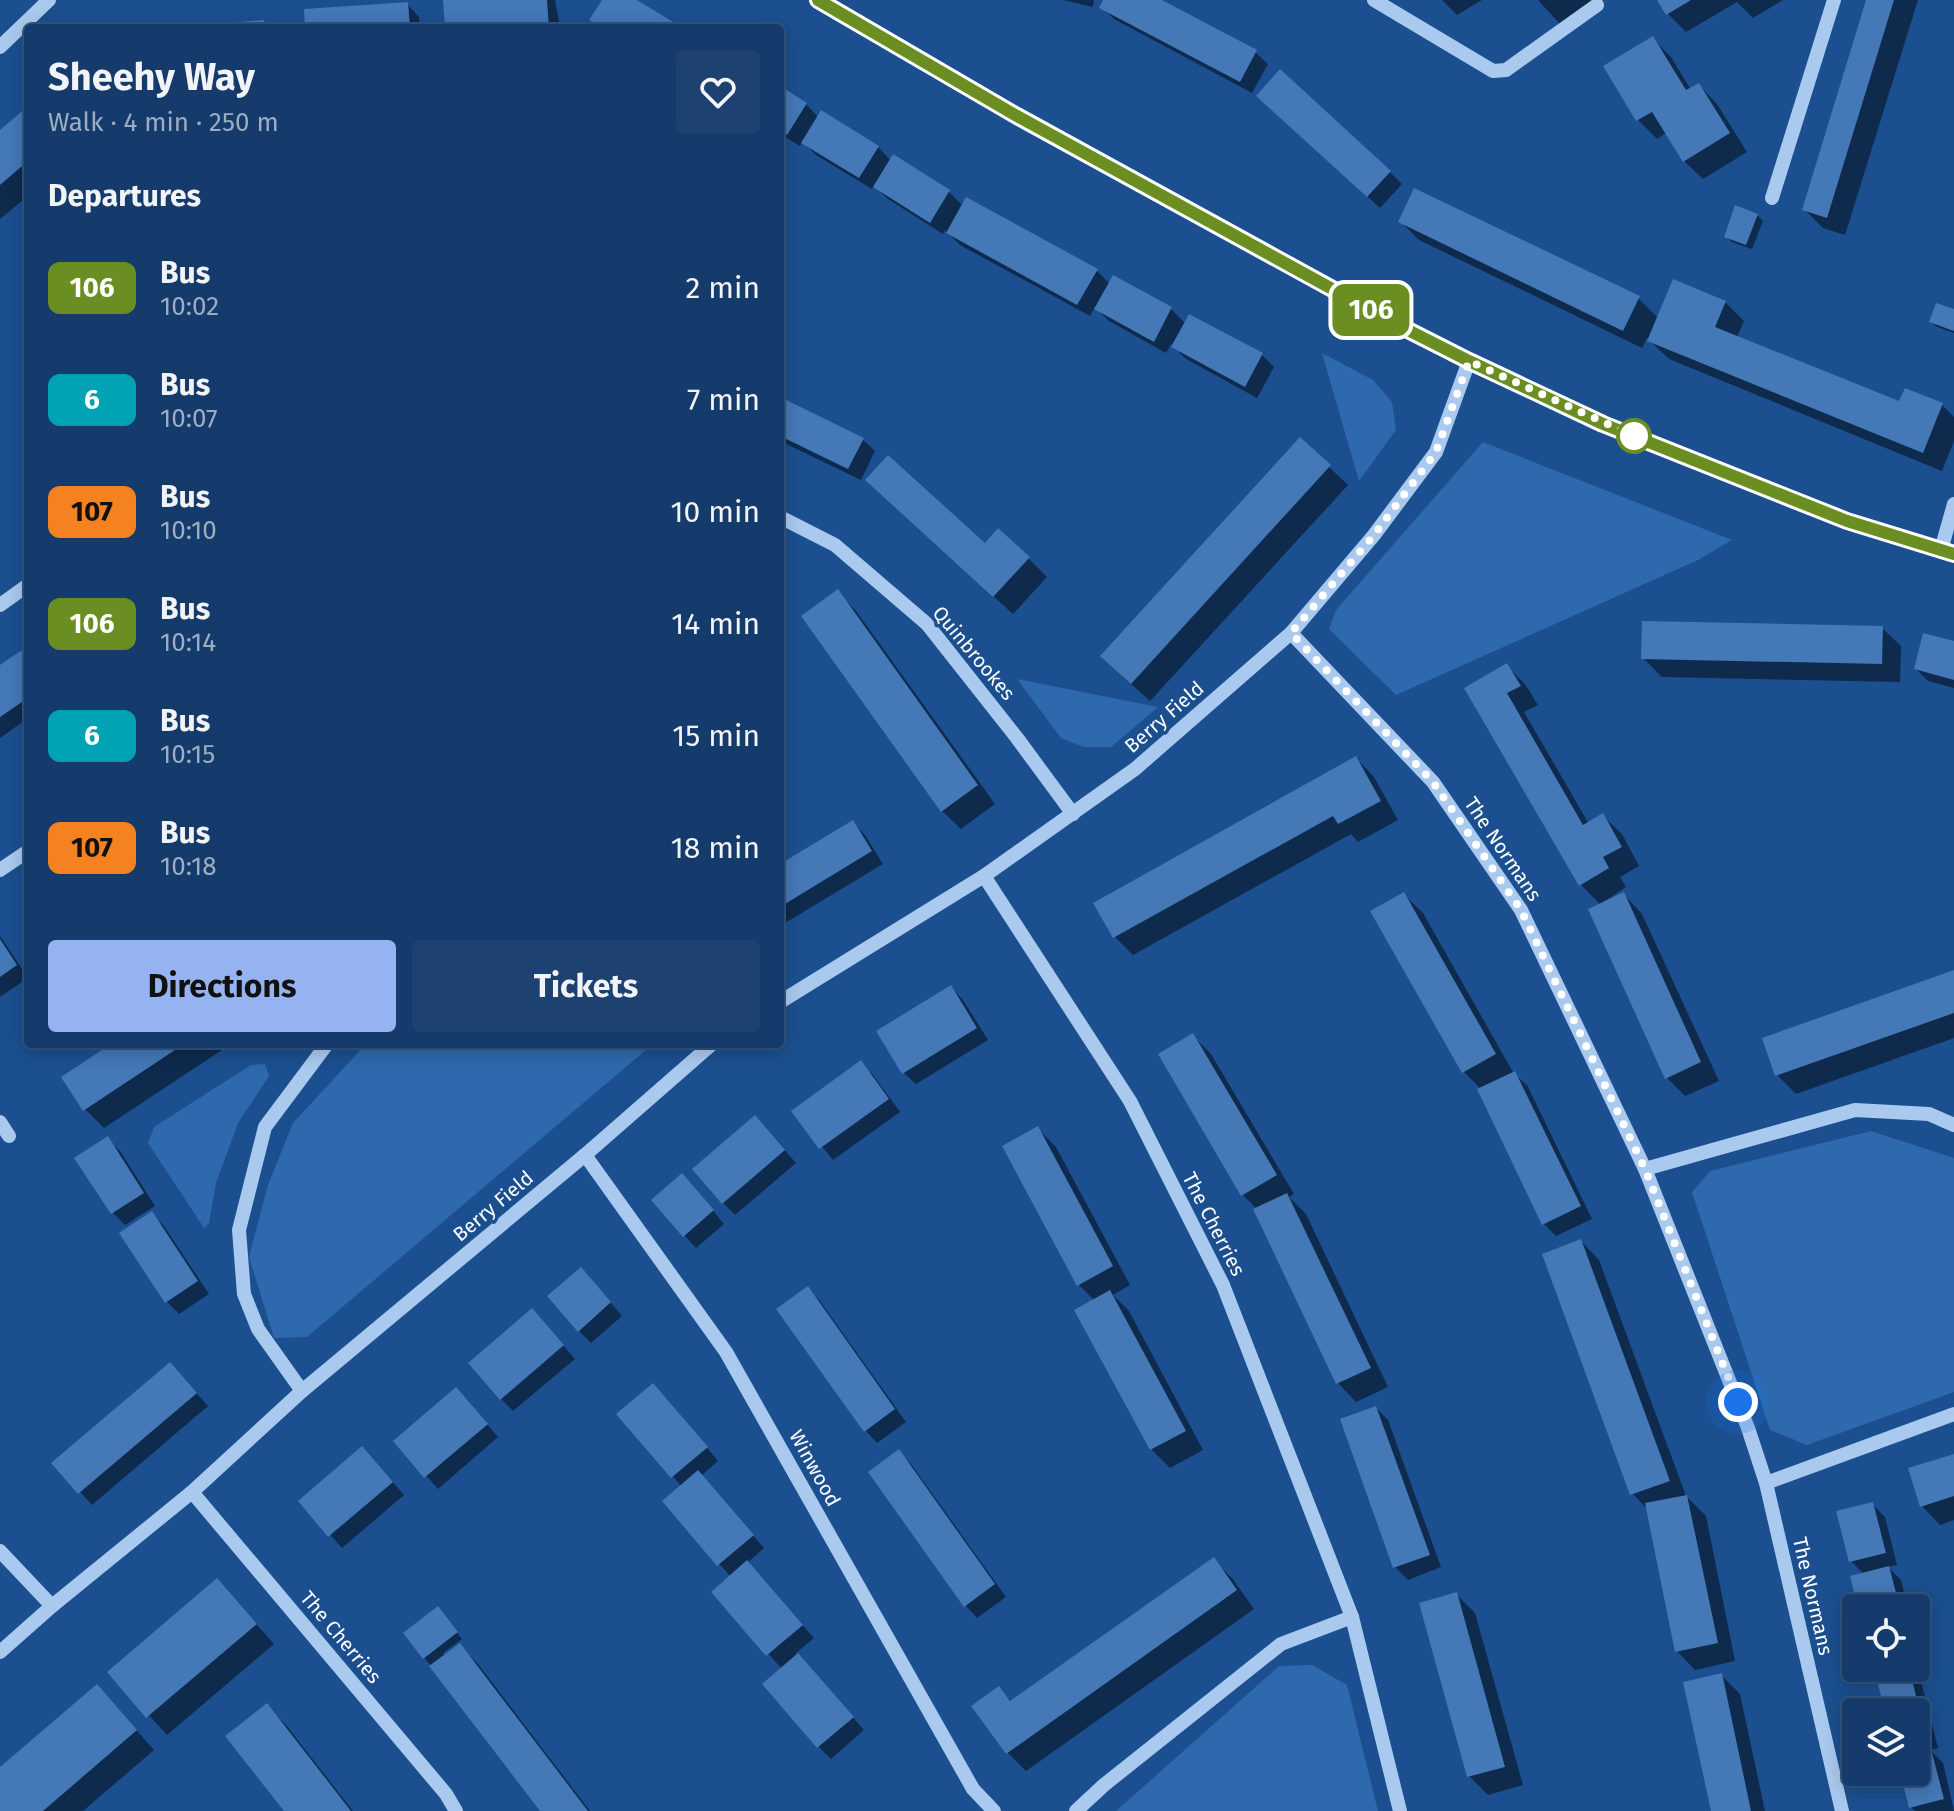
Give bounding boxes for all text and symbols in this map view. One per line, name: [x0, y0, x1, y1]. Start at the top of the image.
button: heart: [676, 50, 760, 134]
text: Sheehy Way: [48, 54, 255, 100]
text: Walk · 4 min · 250 m: [48, 107, 279, 138]
text: Departures: [48, 178, 201, 214]
text: Bus: [160, 255, 210, 291]
text: 2 min: [685, 270, 760, 306]
text: 106: [69, 271, 115, 304]
line badge: 106: [1325, 284, 1417, 336]
text: 10:02: [160, 291, 219, 322]
text: 106: [1348, 293, 1394, 326]
text: Bus: [160, 367, 210, 403]
text: 7 min: [687, 382, 760, 418]
text: 6: [84, 383, 100, 416]
text: 10:07: [160, 403, 218, 434]
unlabelled marker: [1617, 419, 1651, 453]
text: Bus: [160, 479, 210, 515]
text: 10 min: [671, 494, 760, 530]
text: 107: [71, 495, 113, 528]
text: 10:10: [160, 515, 217, 546]
text: Bus: [160, 591, 210, 627]
street label: Quinbrookes: [928, 601, 1020, 705]
text: 14 min: [671, 606, 760, 642]
text: 106: [69, 607, 115, 640]
text: 10:14: [160, 627, 216, 658]
street label: Berry Field: [1120, 676, 1208, 758]
text: Bus: [160, 703, 210, 739]
text: 15 min: [672, 718, 760, 754]
text: 6: [84, 719, 100, 752]
text: 10:15: [160, 739, 215, 770]
street label: The Normans: [1459, 792, 1547, 906]
text: Bus: [160, 815, 210, 851]
text: 18 min: [671, 830, 760, 866]
text: 107: [71, 831, 113, 864]
text: 10:18: [160, 851, 217, 882]
button: Directions: [48, 940, 396, 1032]
button: Tickets: [412, 940, 760, 1032]
street label: Berry Field: [448, 1166, 538, 1246]
street label: The Cherries: [1178, 1168, 1250, 1280]
your location: [1718, 1382, 1758, 1422]
street label: Winwood: [784, 1426, 846, 1510]
street label: The Normans: [1788, 1535, 1838, 1657]
street label: The Cherries: [295, 1586, 387, 1688]
map controls: [1842, 1594, 1930, 1786]
button: locate: [1842, 1594, 1930, 1682]
button: layers: [1842, 1698, 1930, 1786]

